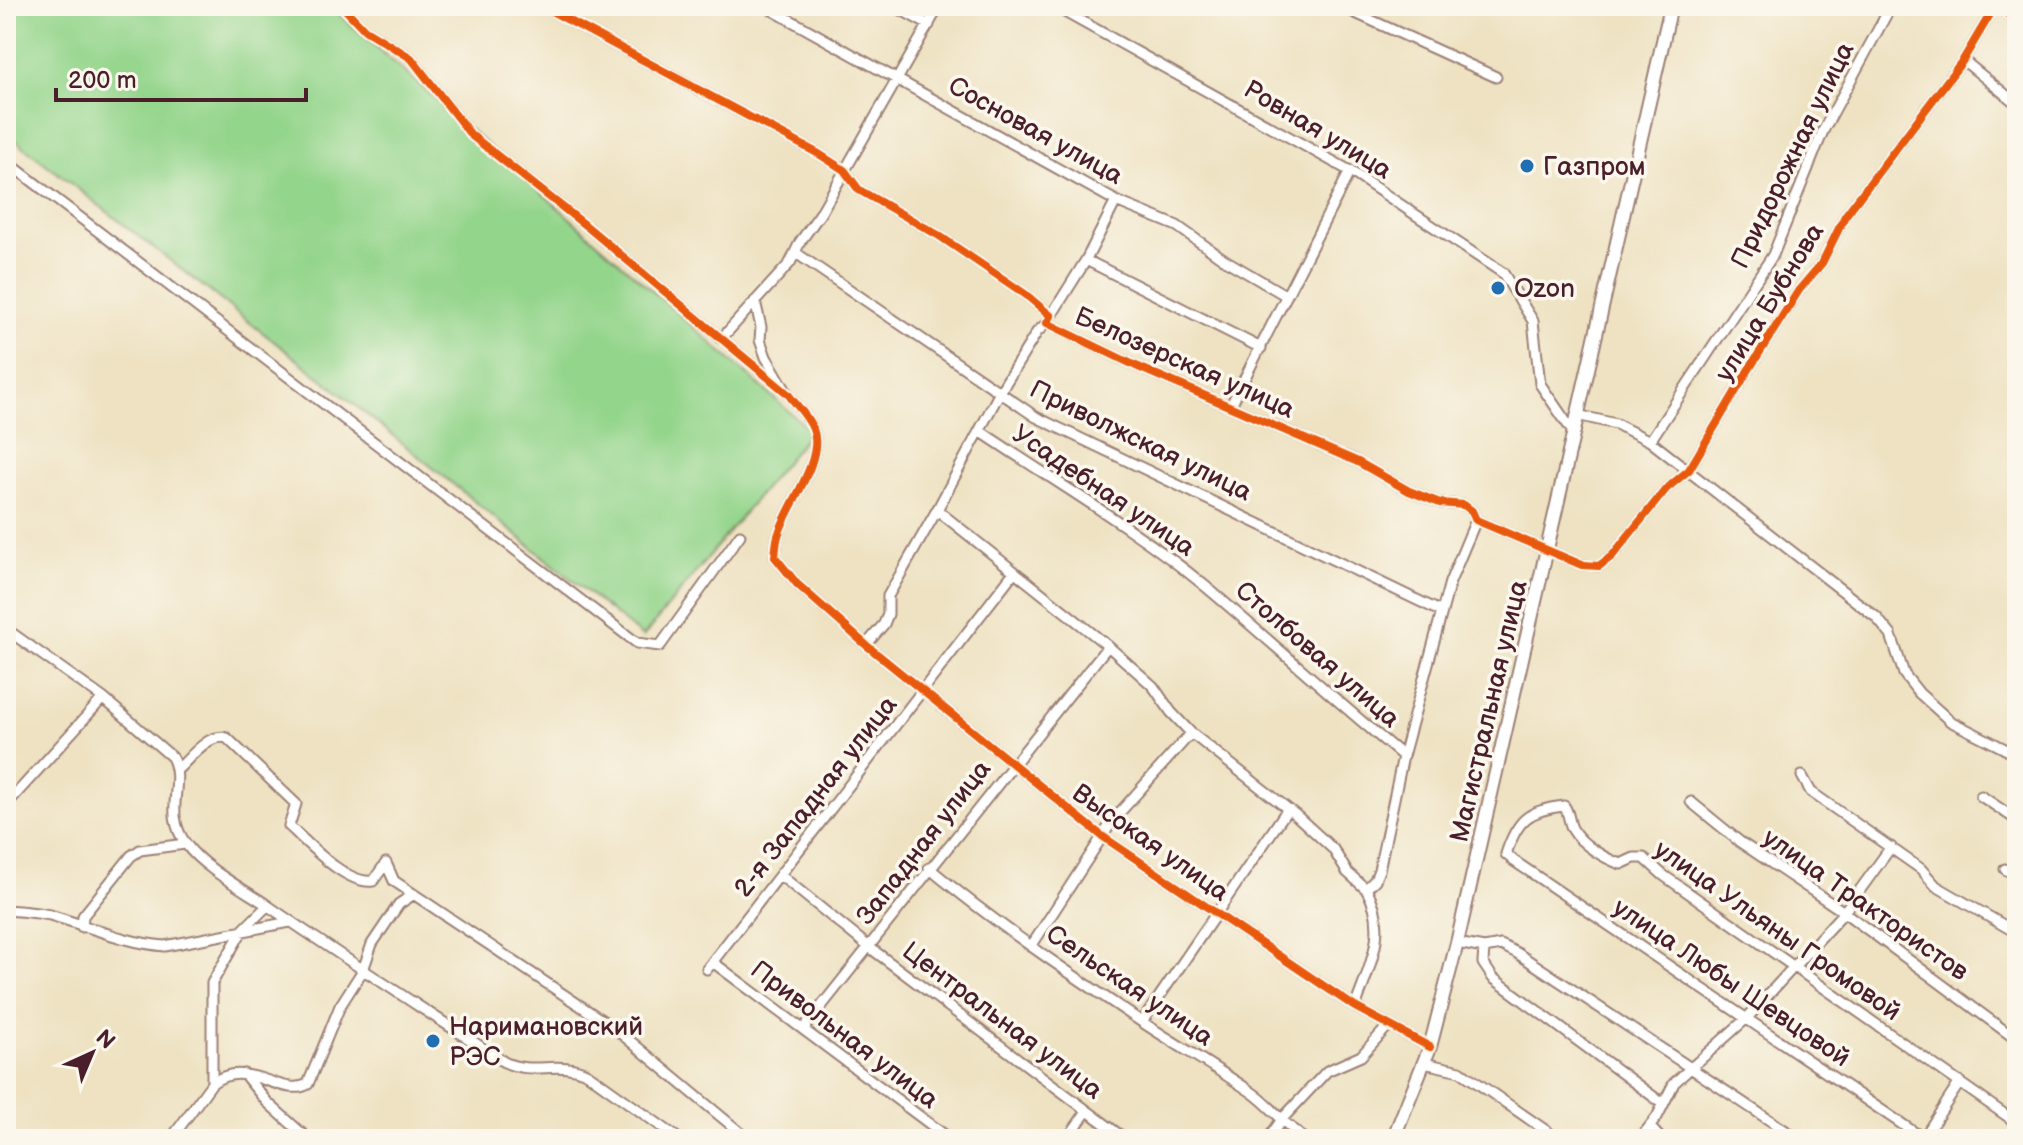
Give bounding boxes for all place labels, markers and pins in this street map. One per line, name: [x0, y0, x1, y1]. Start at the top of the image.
place label: Газпром: [1543, 152, 1646, 183]
marker: Газпром: [1518, 157, 1536, 175]
place label: Ozon: [1514, 274, 1575, 305]
marker: Ozon: [1489, 279, 1507, 297]
place label: Наримановский РЭС: [449, 1012, 643, 1073]
marker: Наримановский РЭС: [424, 1032, 442, 1050]

